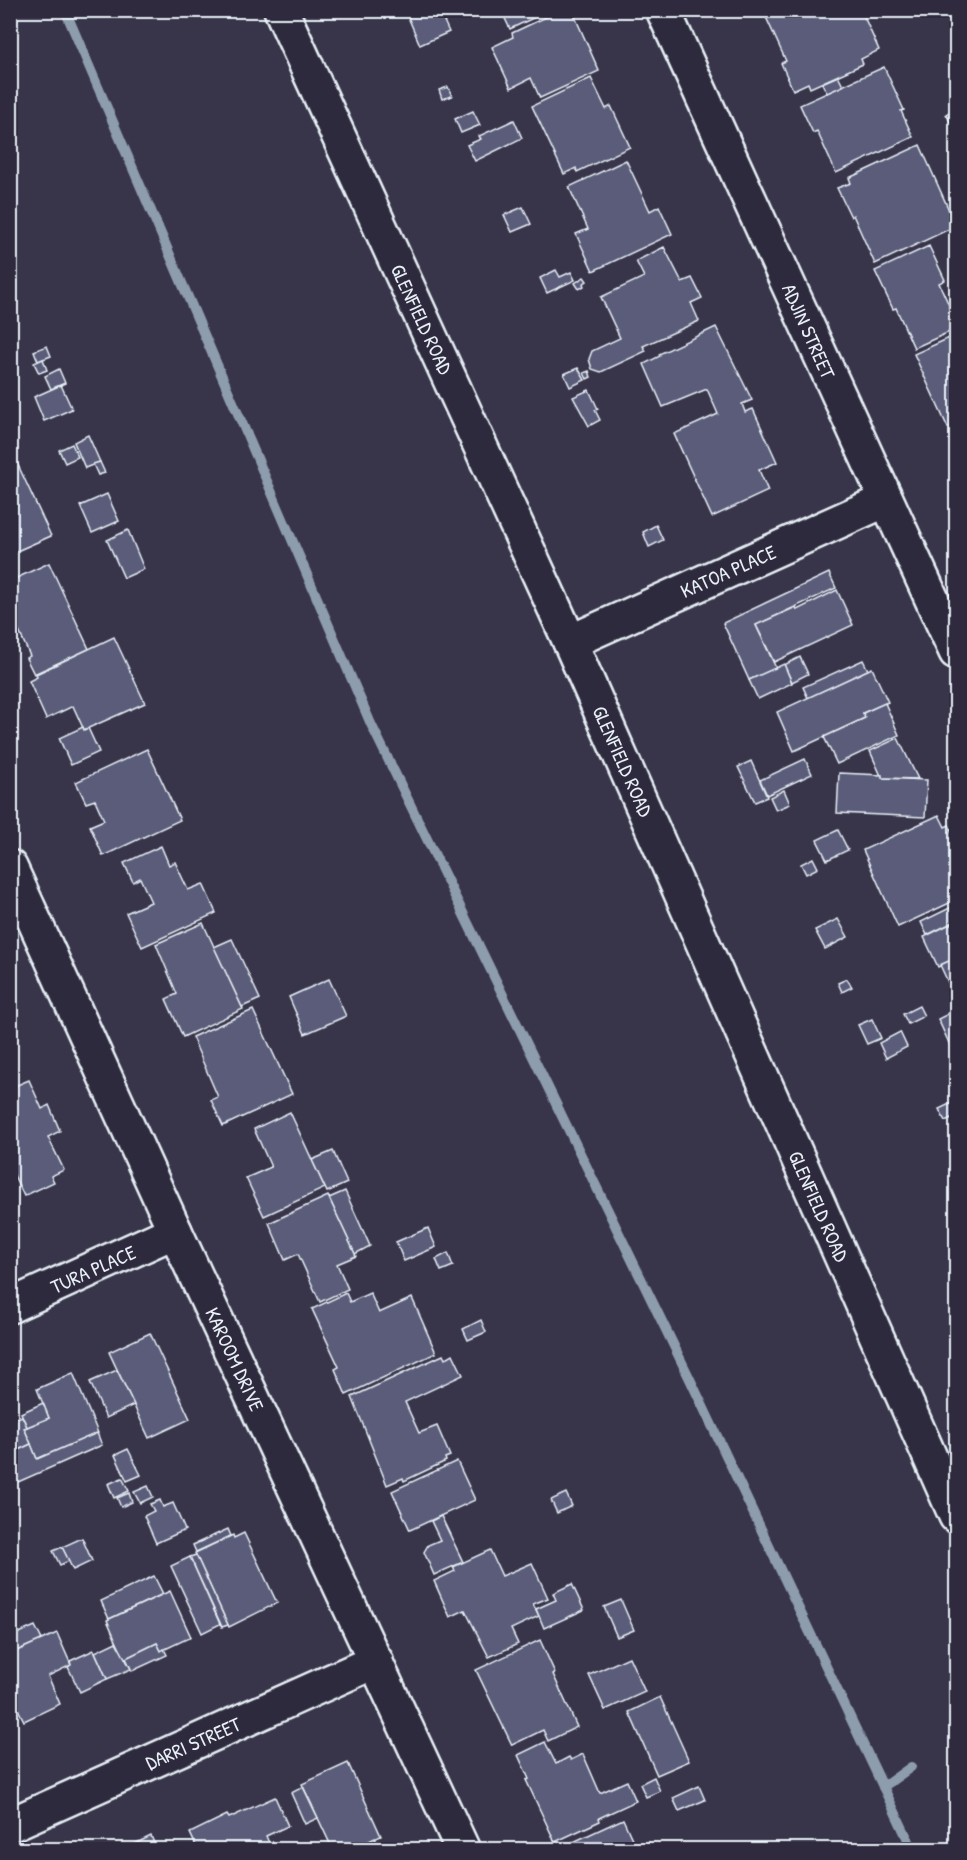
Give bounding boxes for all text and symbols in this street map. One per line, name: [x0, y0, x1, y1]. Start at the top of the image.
street label: GLENFIELD ROAD: [385, 260, 459, 379]
street label: ADJIN STREET: [776, 279, 842, 383]
street label: KATOA PLACE: [676, 538, 780, 604]
street label: GLENFIELD ROAD: [587, 701, 660, 821]
street label: GLENFIELD ROAD: [783, 1146, 856, 1266]
street label: TURA PLACE: [46, 1238, 140, 1300]
street label: KAROOM DRIVE: [199, 1303, 271, 1415]
street label: DARRI STREET: [141, 1710, 245, 1776]

